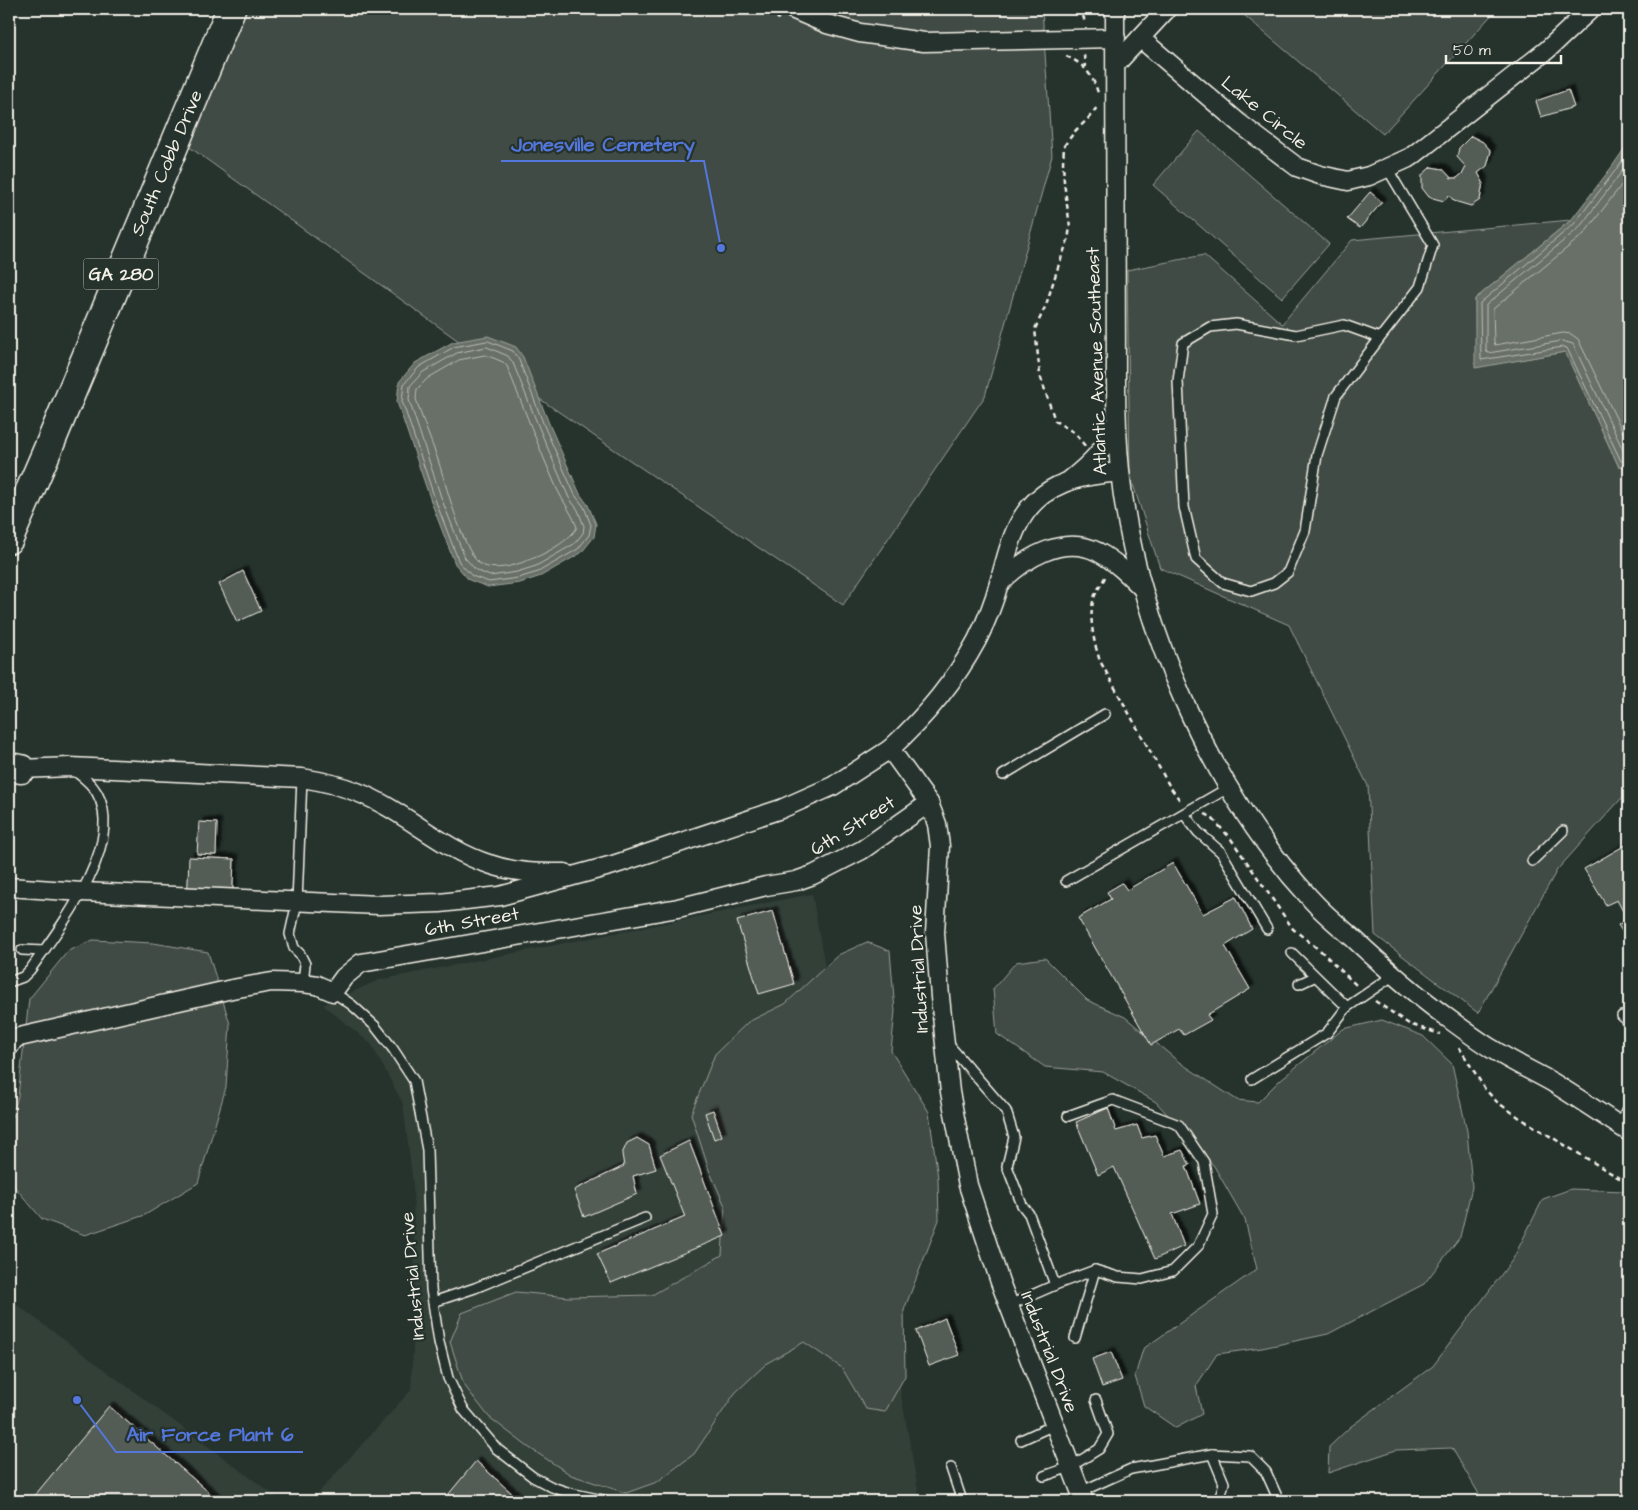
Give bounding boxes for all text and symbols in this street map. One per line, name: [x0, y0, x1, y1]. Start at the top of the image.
scale bar: [1446, 32, 1560, 64]
text: 50 m: [1453, 40, 1491, 61]
street label: Lake Circle: [1215, 70, 1313, 156]
street label: South Cobb Drive: [124, 86, 210, 240]
callout: Jonesville Cemetery: [501, 126, 704, 161]
text: Jonesville Cemetery: [510, 131, 695, 160]
street label: Atlantic Avenue Southeast: [1080, 246, 1114, 476]
road number: GA 280: [84, 258, 158, 290]
street label: 6th Street: [805, 789, 901, 863]
street label: 6th Street: [423, 900, 522, 944]
street label: Industrial Drive: [902, 904, 936, 1034]
street label: Industrial Drive: [394, 1211, 432, 1341]
street label: Industrial Drive: [1013, 1287, 1085, 1417]
callout: Air Force Plant 6: [116, 1417, 303, 1452]
text: Air Force Plant 6: [126, 1421, 294, 1449]

